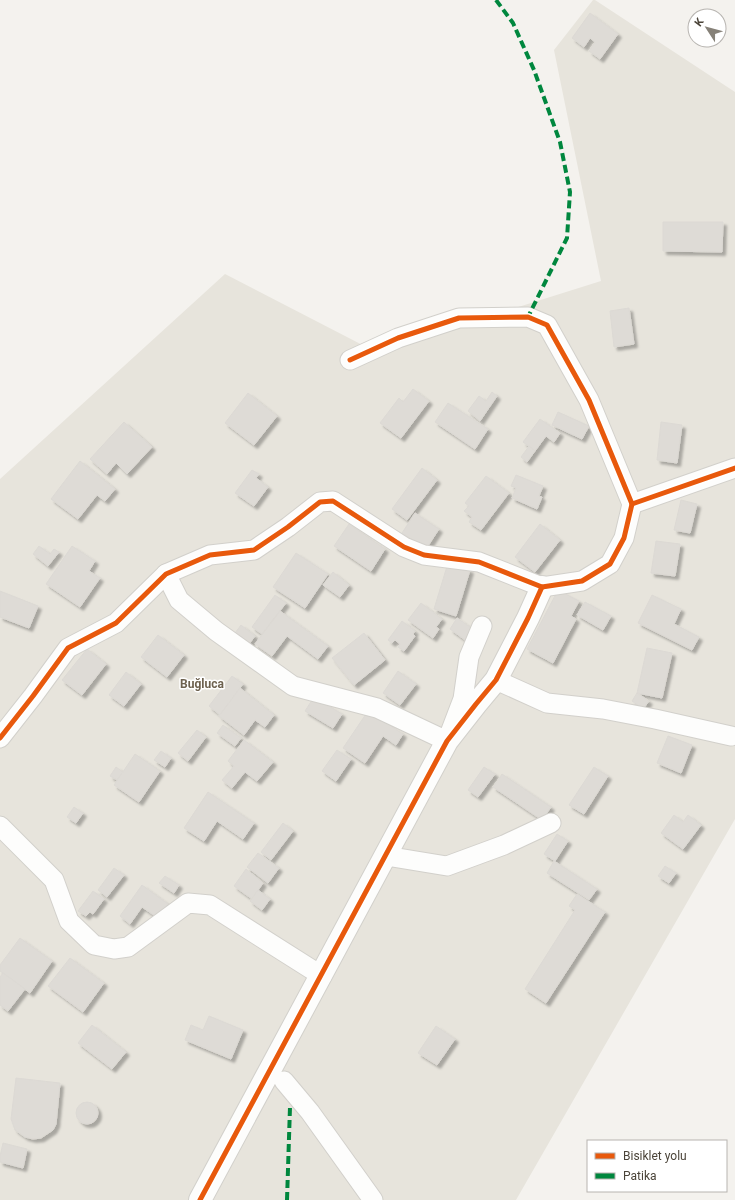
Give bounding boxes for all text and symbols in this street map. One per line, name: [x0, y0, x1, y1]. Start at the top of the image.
north arrow: [687, 8, 727, 48]
text: K: [692, 15, 707, 29]
district label: Buğluca: [180, 677, 224, 691]
legend: [587, 1140, 727, 1192]
text: Bisiklet yolu: [623, 1149, 687, 1163]
text: Patika: [623, 1169, 657, 1183]

